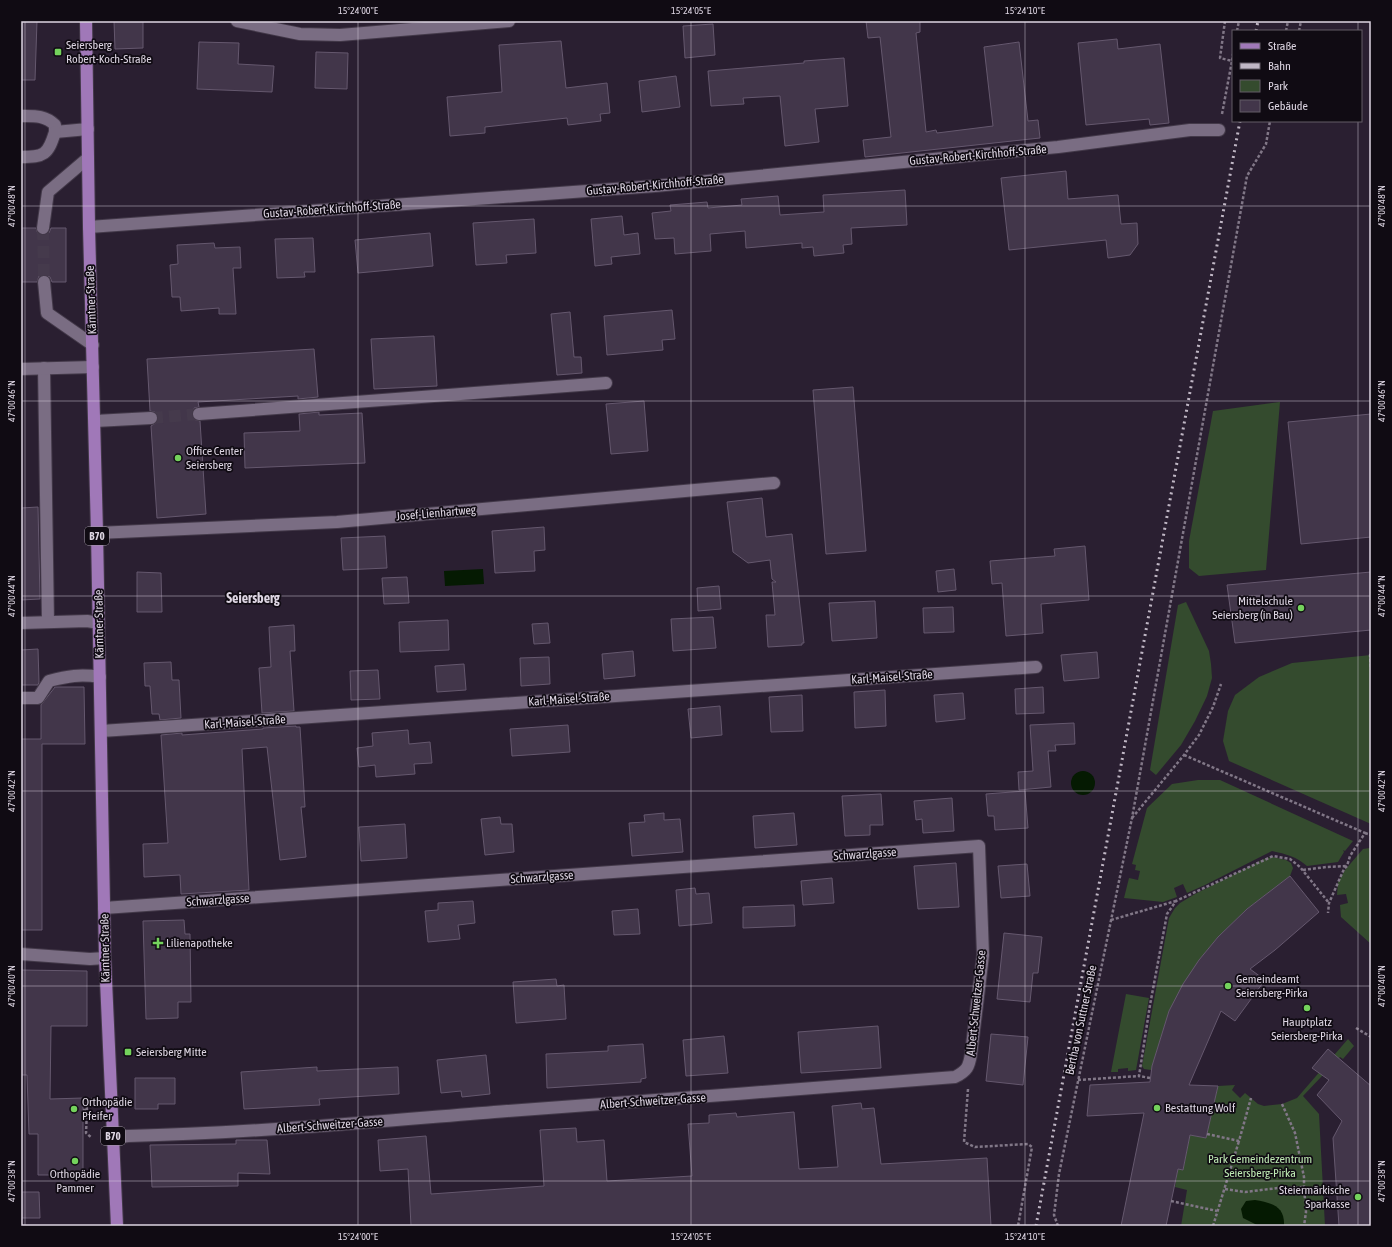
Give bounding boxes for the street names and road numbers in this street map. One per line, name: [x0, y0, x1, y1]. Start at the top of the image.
street label: Gustav-Robert-Kirchhoff-Straße: [909, 142, 1047, 168]
street label: Gustav-Robert-Kirchhoff-Straße: [586, 172, 724, 198]
street label: Gustav-Robert-Kirchhoff-Straße: [263, 197, 401, 221]
street label: Kärntner Straße: [83, 265, 99, 335]
street label: Josef-Lienhartweg: [396, 502, 477, 523]
road number: B70: [85, 527, 109, 545]
street label: Kärntner Straße: [91, 589, 107, 659]
street label: Karl-Maisel-Straße: [851, 667, 933, 687]
street label: Karl-Maisel-Straße: [528, 689, 610, 709]
street label: Karl-Maisel-Straße: [204, 712, 286, 732]
street label: Schwarzlgasse: [833, 845, 897, 863]
street label: Schwarzlgasse: [510, 868, 574, 886]
street label: Schwarzlgasse: [186, 891, 250, 909]
street label: Kärntner Straße: [97, 913, 113, 983]
street label: Albert-Schweitzer-Gasse: [963, 949, 989, 1057]
street label: Bertha von Suttner Straße: [1063, 964, 1099, 1076]
street label: Albert-Schweitzer-Gasse: [600, 1090, 706, 1112]
street label: Albert-Schweitzer-Gasse: [277, 1114, 383, 1136]
road number: B70: [101, 1127, 125, 1145]

